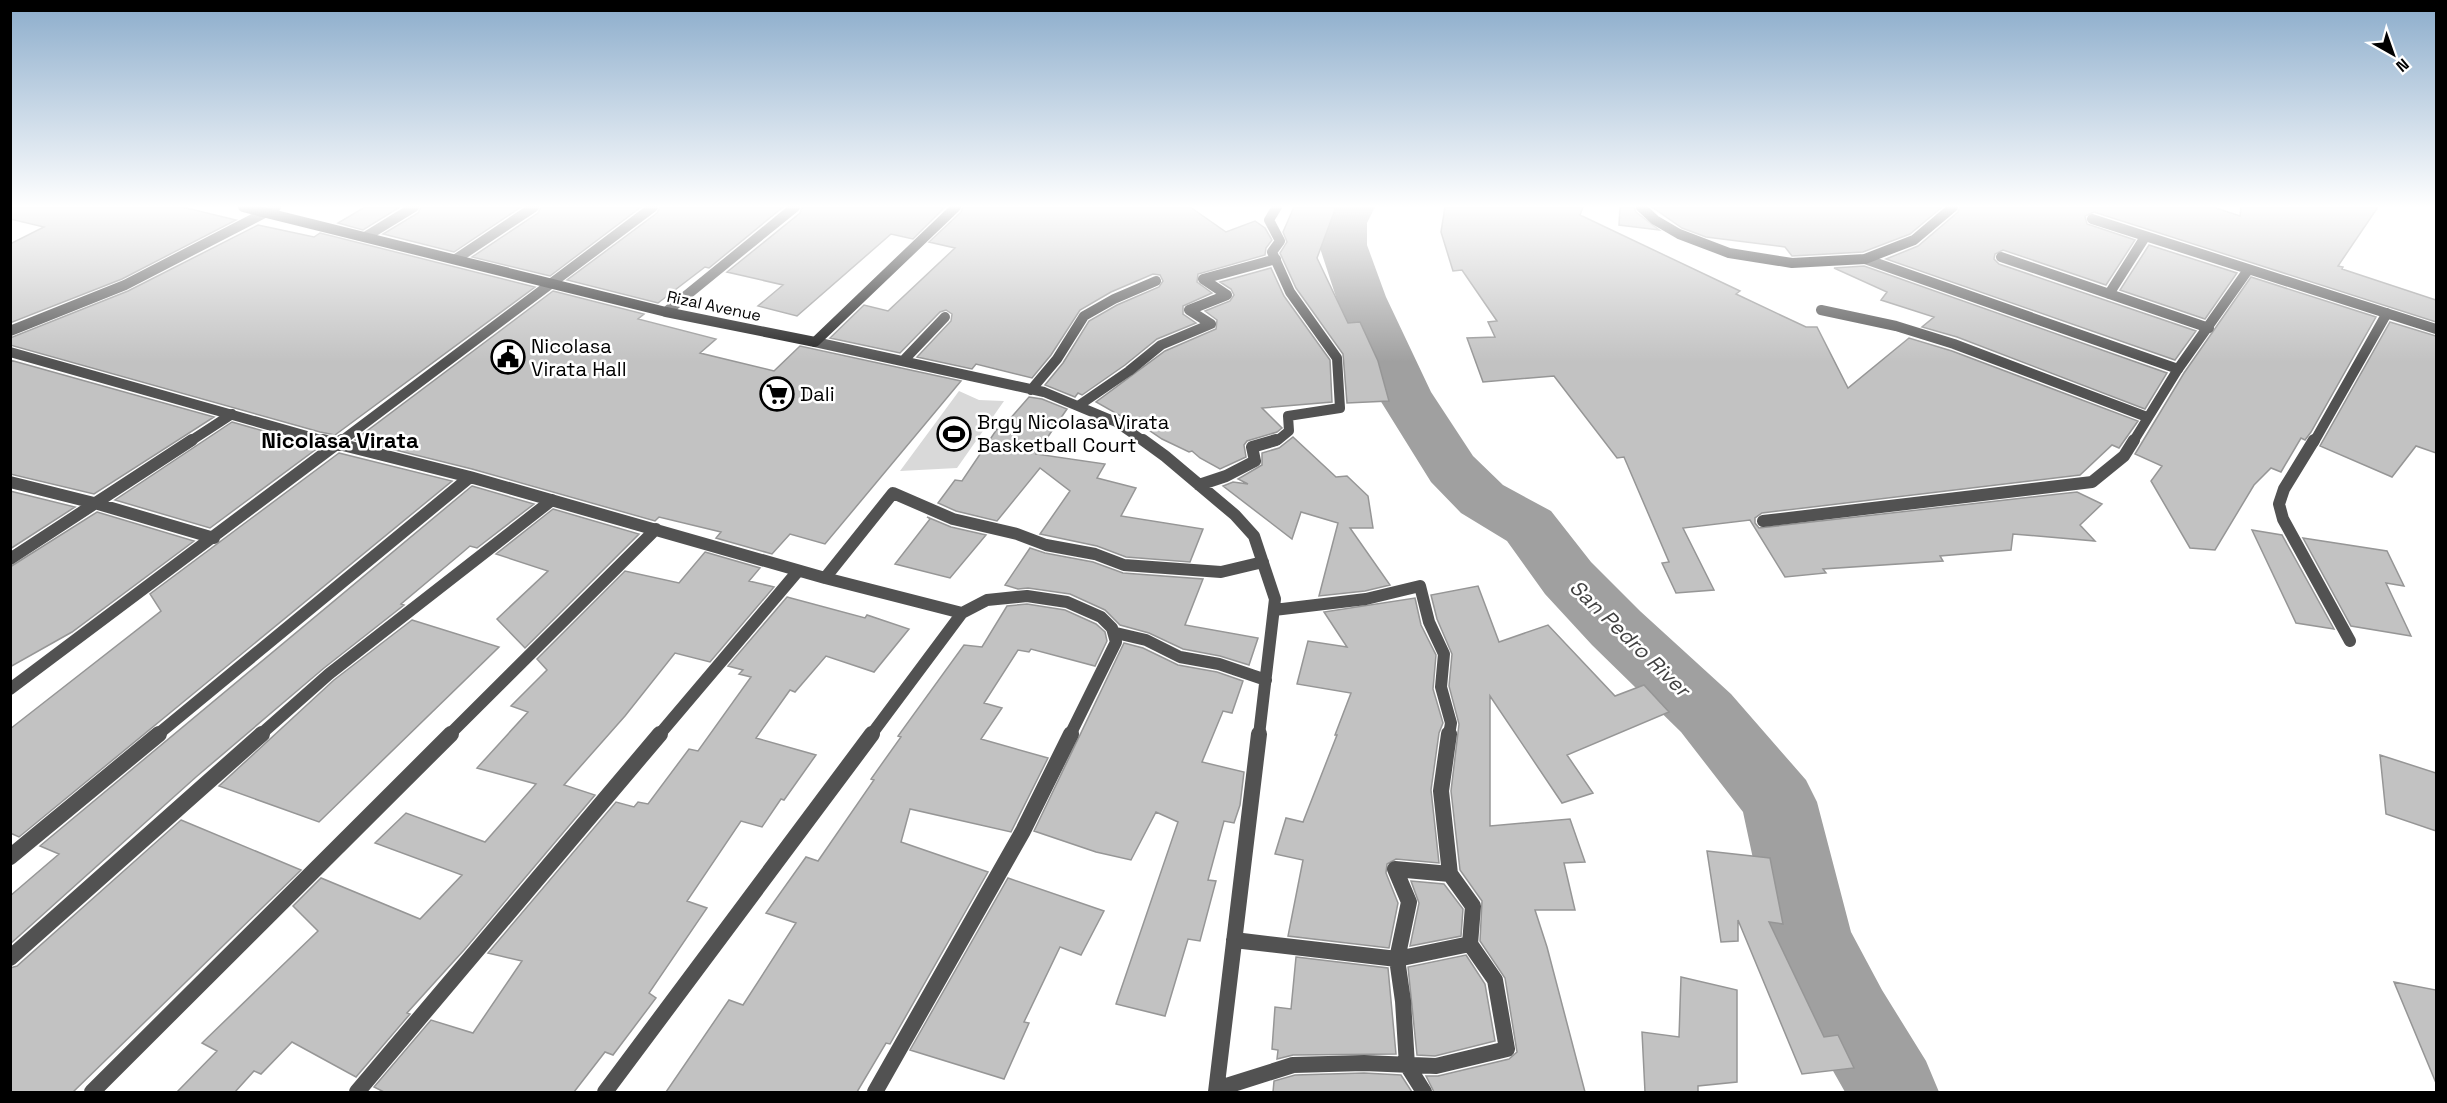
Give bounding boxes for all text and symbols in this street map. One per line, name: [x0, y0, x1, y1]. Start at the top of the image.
north arrow: [2363, 24, 2423, 84]
text: N: [2391, 54, 2413, 77]
street label: Rizal Avenue: [665, 286, 763, 326]
place label: Nicolasa Virata Hall: [531, 333, 627, 382]
public building icon: Nicolasa Virata Hall: [490, 339, 526, 375]
supermarket icon: Dali: [759, 376, 795, 412]
place label: Dali: [800, 381, 835, 407]
place label: Brgy Nicolasa Virata Basketball Court: [977, 409, 1169, 458]
sports icon: Brgy Nicolasa Virata Basketball Court: [936, 416, 972, 452]
district label: Nicolasa Virata: [261, 426, 419, 454]
water label: San Pedro River: [1564, 574, 1697, 704]

